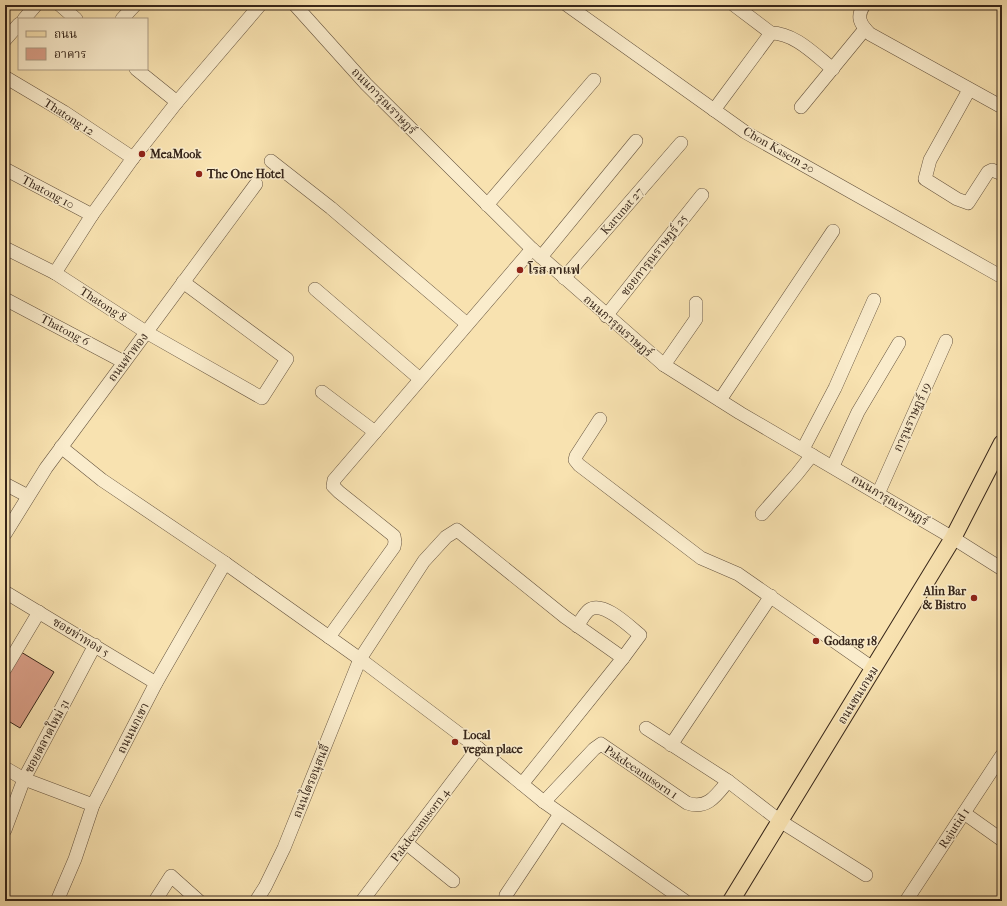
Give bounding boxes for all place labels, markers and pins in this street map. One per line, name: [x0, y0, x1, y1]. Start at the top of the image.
place label: MeaMook: [149, 147, 202, 161]
marker: MeaMook: [137, 149, 147, 159]
place label: The One Hotel: [206, 167, 285, 181]
marker: The One Hotel: [194, 169, 204, 179]
place label: โรส กาแฟ: [527, 261, 580, 277]
marker: โรส กาแฟ: [515, 265, 525, 275]
place label: Alin Bar & Bistro: [922, 584, 967, 612]
marker: Alin Bar & Bistro: [969, 593, 979, 603]
place label: Godang 18: [824, 634, 877, 649]
marker: Godang 18: [811, 636, 821, 646]
place label: Local vegan place: [462, 728, 523, 757]
marker: Local vegan place: [450, 737, 460, 747]

